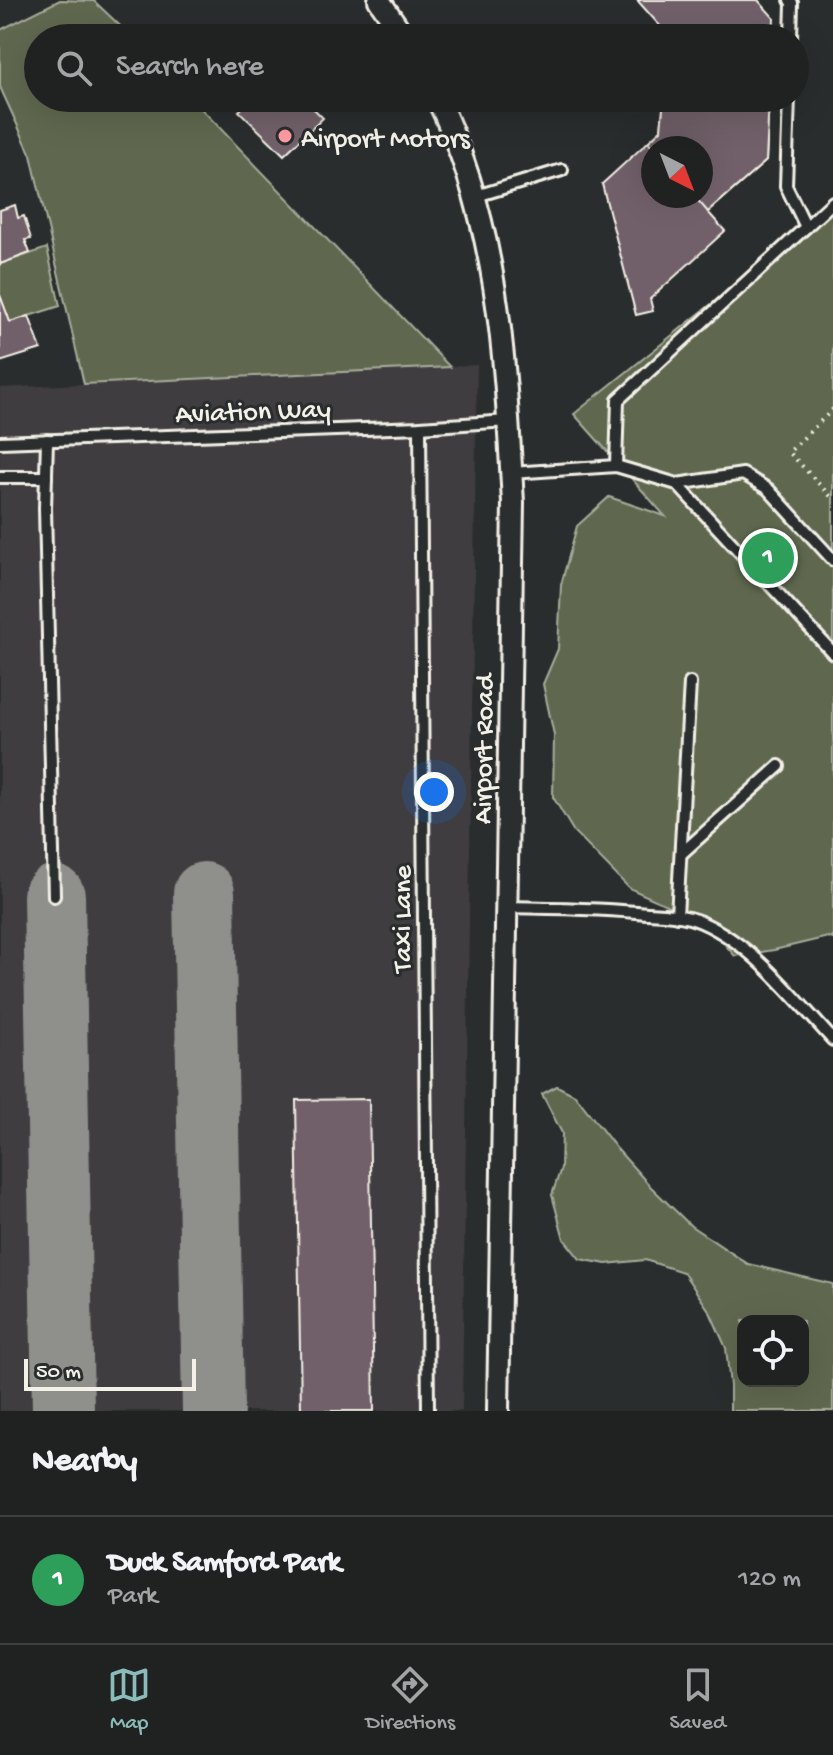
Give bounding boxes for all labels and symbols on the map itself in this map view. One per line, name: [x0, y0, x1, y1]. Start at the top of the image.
place label: Airport Motors: [301, 124, 471, 157]
marker: Airport Motors: [276, 127, 294, 145]
north arrow: [641, 136, 713, 208]
street label: Aviation Way: [175, 394, 332, 433]
pin: 1: [742, 528, 794, 588]
street label: Airport Road: [468, 671, 503, 824]
your location: [414, 772, 454, 812]
street label: Taxi Lane: [388, 865, 421, 975]
scale bar: [24, 1355, 196, 1391]

